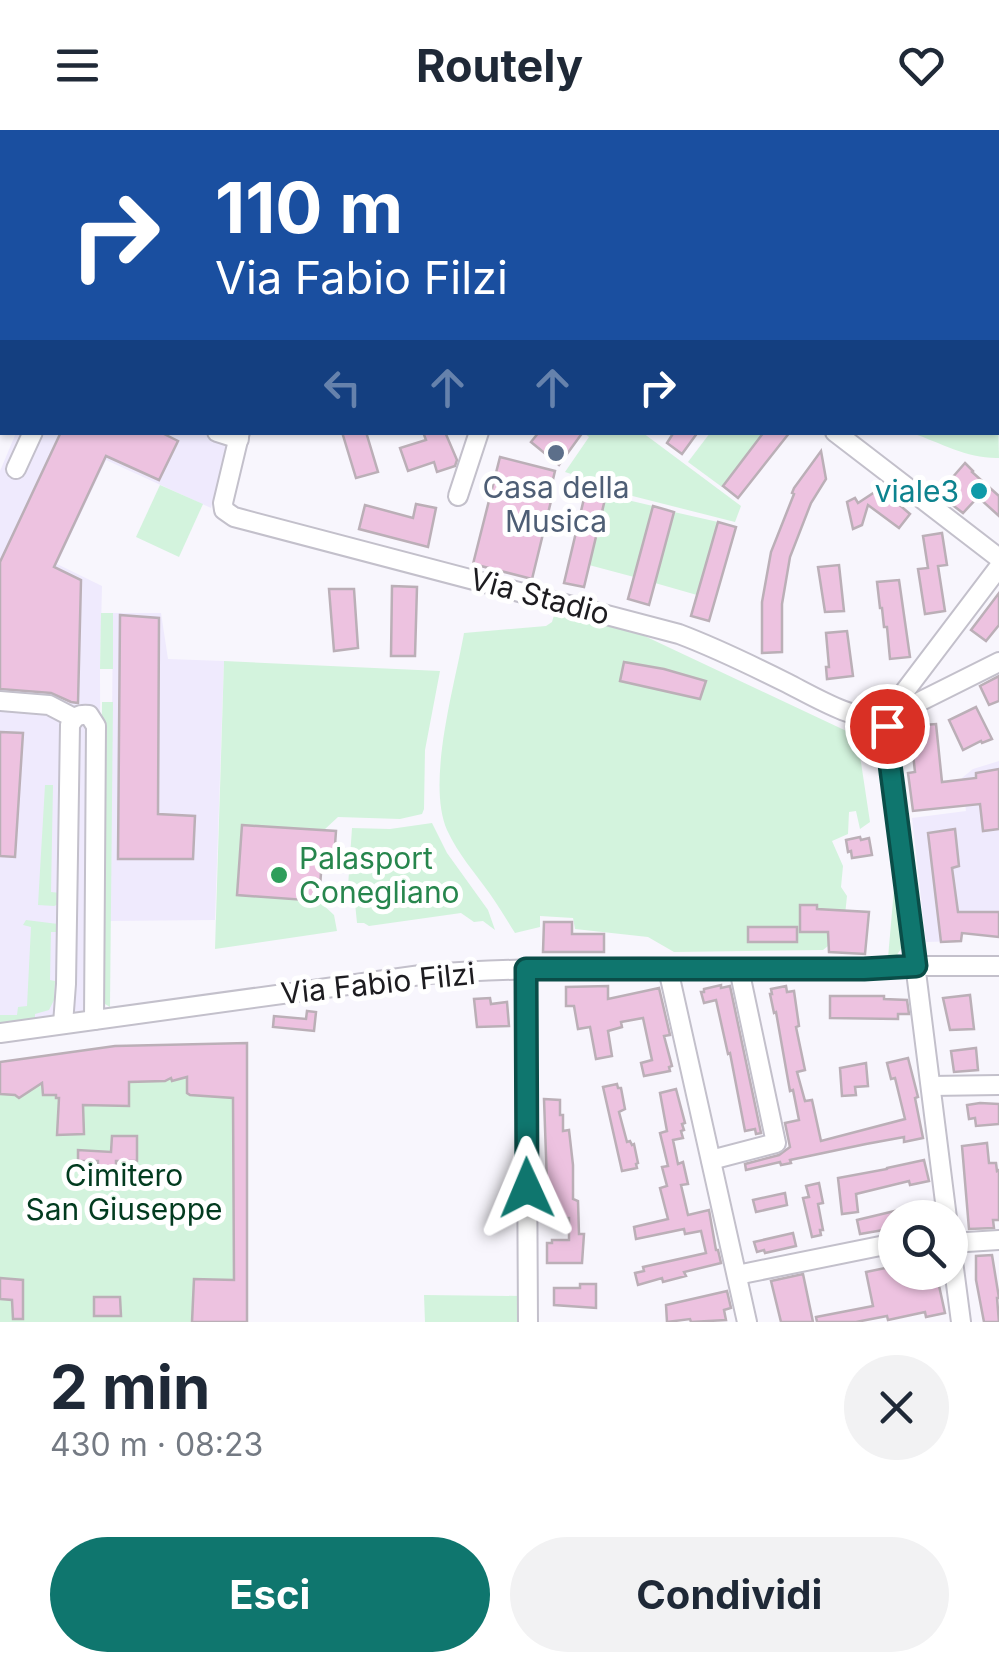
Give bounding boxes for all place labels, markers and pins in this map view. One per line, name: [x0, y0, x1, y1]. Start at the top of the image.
marker: Casa della Musica: [545, 442, 567, 464]
place label: Casa della Musica: [482, 469, 630, 539]
place label: viale3: [875, 473, 959, 509]
marker: viale3: [968, 480, 990, 502]
pin: [845, 684, 930, 769]
place label: Palasport Conegliano: [299, 840, 460, 910]
marker: Palasport Conegliano: [268, 864, 290, 886]

